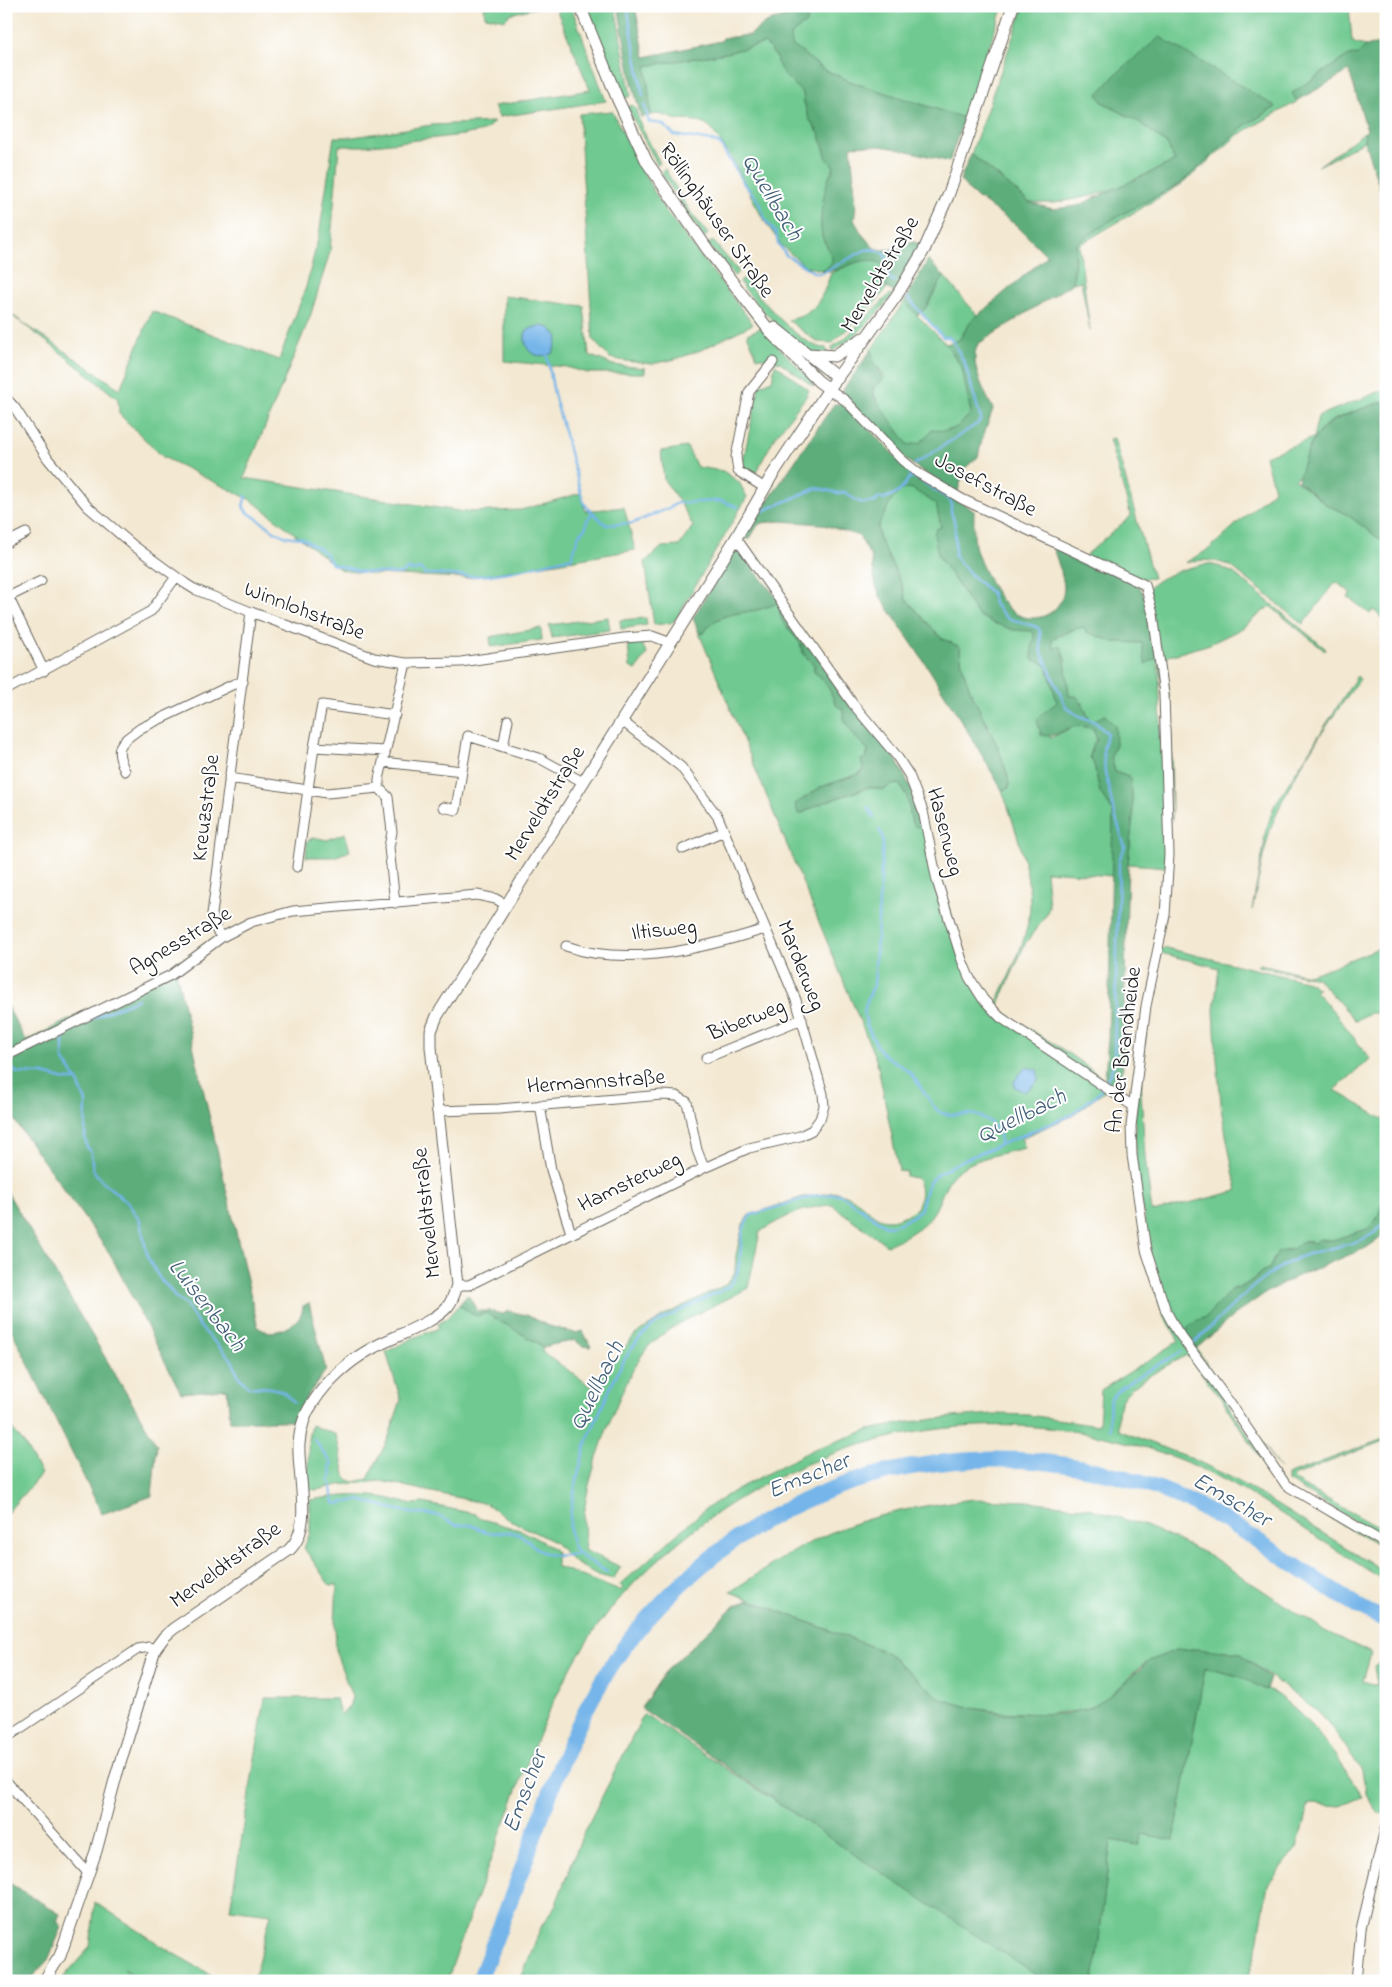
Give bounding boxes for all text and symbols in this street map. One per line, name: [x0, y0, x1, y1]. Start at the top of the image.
street label: Röllinghäuser Straße: [650, 137, 782, 306]
water label: Quellbach: [731, 148, 811, 248]
street label: Merveldtstraße: [834, 210, 929, 339]
street label: Josefstraße: [928, 446, 1042, 527]
street label: Winnlohstraße: [239, 574, 369, 650]
street label: Merveldtstraße: [498, 740, 594, 868]
street label: Kreuzstraße: [185, 752, 229, 863]
street label: Hasenweg: [916, 784, 971, 880]
street label: Agnesstraße: [124, 899, 239, 986]
street label: Iltisweg: [630, 912, 698, 951]
street label: Marderweg: [766, 916, 833, 1017]
street label: An der Brandheide: [1099, 965, 1151, 1135]
street label: Biberweg: [702, 991, 791, 1052]
street label: Hermannstraße: [526, 1062, 666, 1104]
water label: Quellbach: [971, 1080, 1073, 1154]
street label: Hamsterweg: [573, 1144, 688, 1223]
street label: Merveldtstraße: [405, 1146, 451, 1280]
water label: Luisenbach: [159, 1252, 254, 1360]
water label: Quellbach: [561, 1335, 635, 1437]
water label: Emscher: [763, 1444, 858, 1509]
water label: Emscher: [1185, 1464, 1279, 1539]
street label: Merveldtstraße: [164, 1514, 289, 1617]
water label: Emscher: [494, 1743, 559, 1838]

